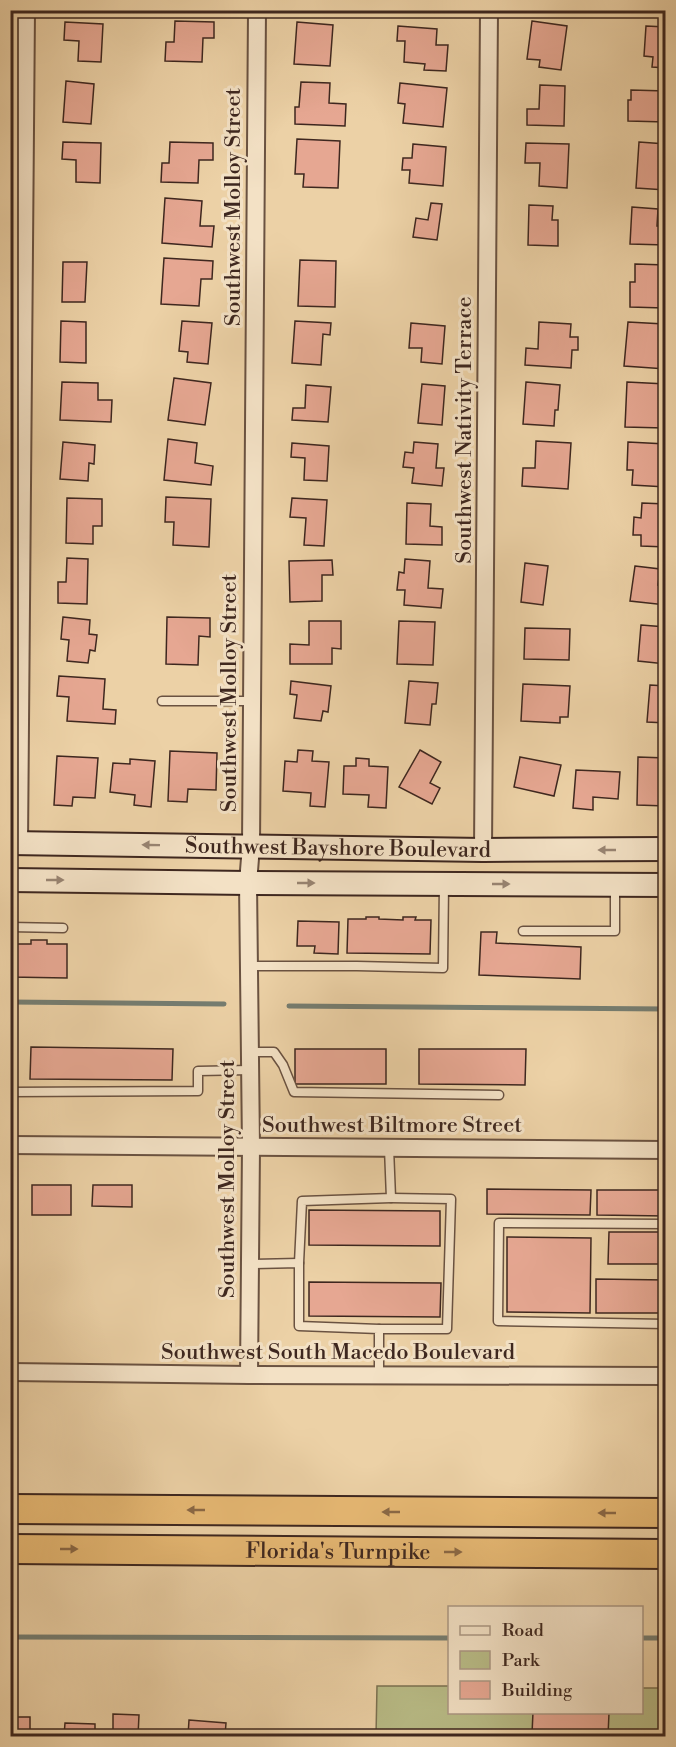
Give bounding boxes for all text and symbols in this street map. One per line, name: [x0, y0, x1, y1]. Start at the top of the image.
street label: Southwest Molloy Street: [220, 87, 247, 326]
street label: Southwest Nativity Terrace: [451, 296, 478, 564]
street label: Southwest Molloy Street: [216, 573, 243, 812]
street label: Southwest Bayshore Boulevard: [185, 832, 492, 864]
one-way arrow: [141, 840, 160, 850]
one-way arrow: [598, 845, 617, 855]
one-way arrow: [46, 875, 65, 885]
one-way arrow: [297, 879, 316, 888]
one-way arrow: [492, 879, 511, 889]
street label: Southwest Molloy Street: [214, 1059, 241, 1298]
street label: Southwest Biltmore Street: [262, 1112, 522, 1139]
street label: Southwest South Macedo Boulevard: [161, 1339, 515, 1366]
one-way arrow: [187, 1505, 206, 1515]
one-way arrow: [382, 1507, 401, 1516]
one-way arrow: [598, 1508, 617, 1518]
street label: Florida's Turnpike: [245, 1537, 431, 1566]
one-way arrow: [59, 1544, 78, 1554]
one-way arrow: [443, 1547, 462, 1557]
legend: [448, 1606, 643, 1714]
text: Road: [502, 1619, 545, 1642]
text: Park: [502, 1649, 541, 1672]
text: Building: [501, 1679, 573, 1702]

